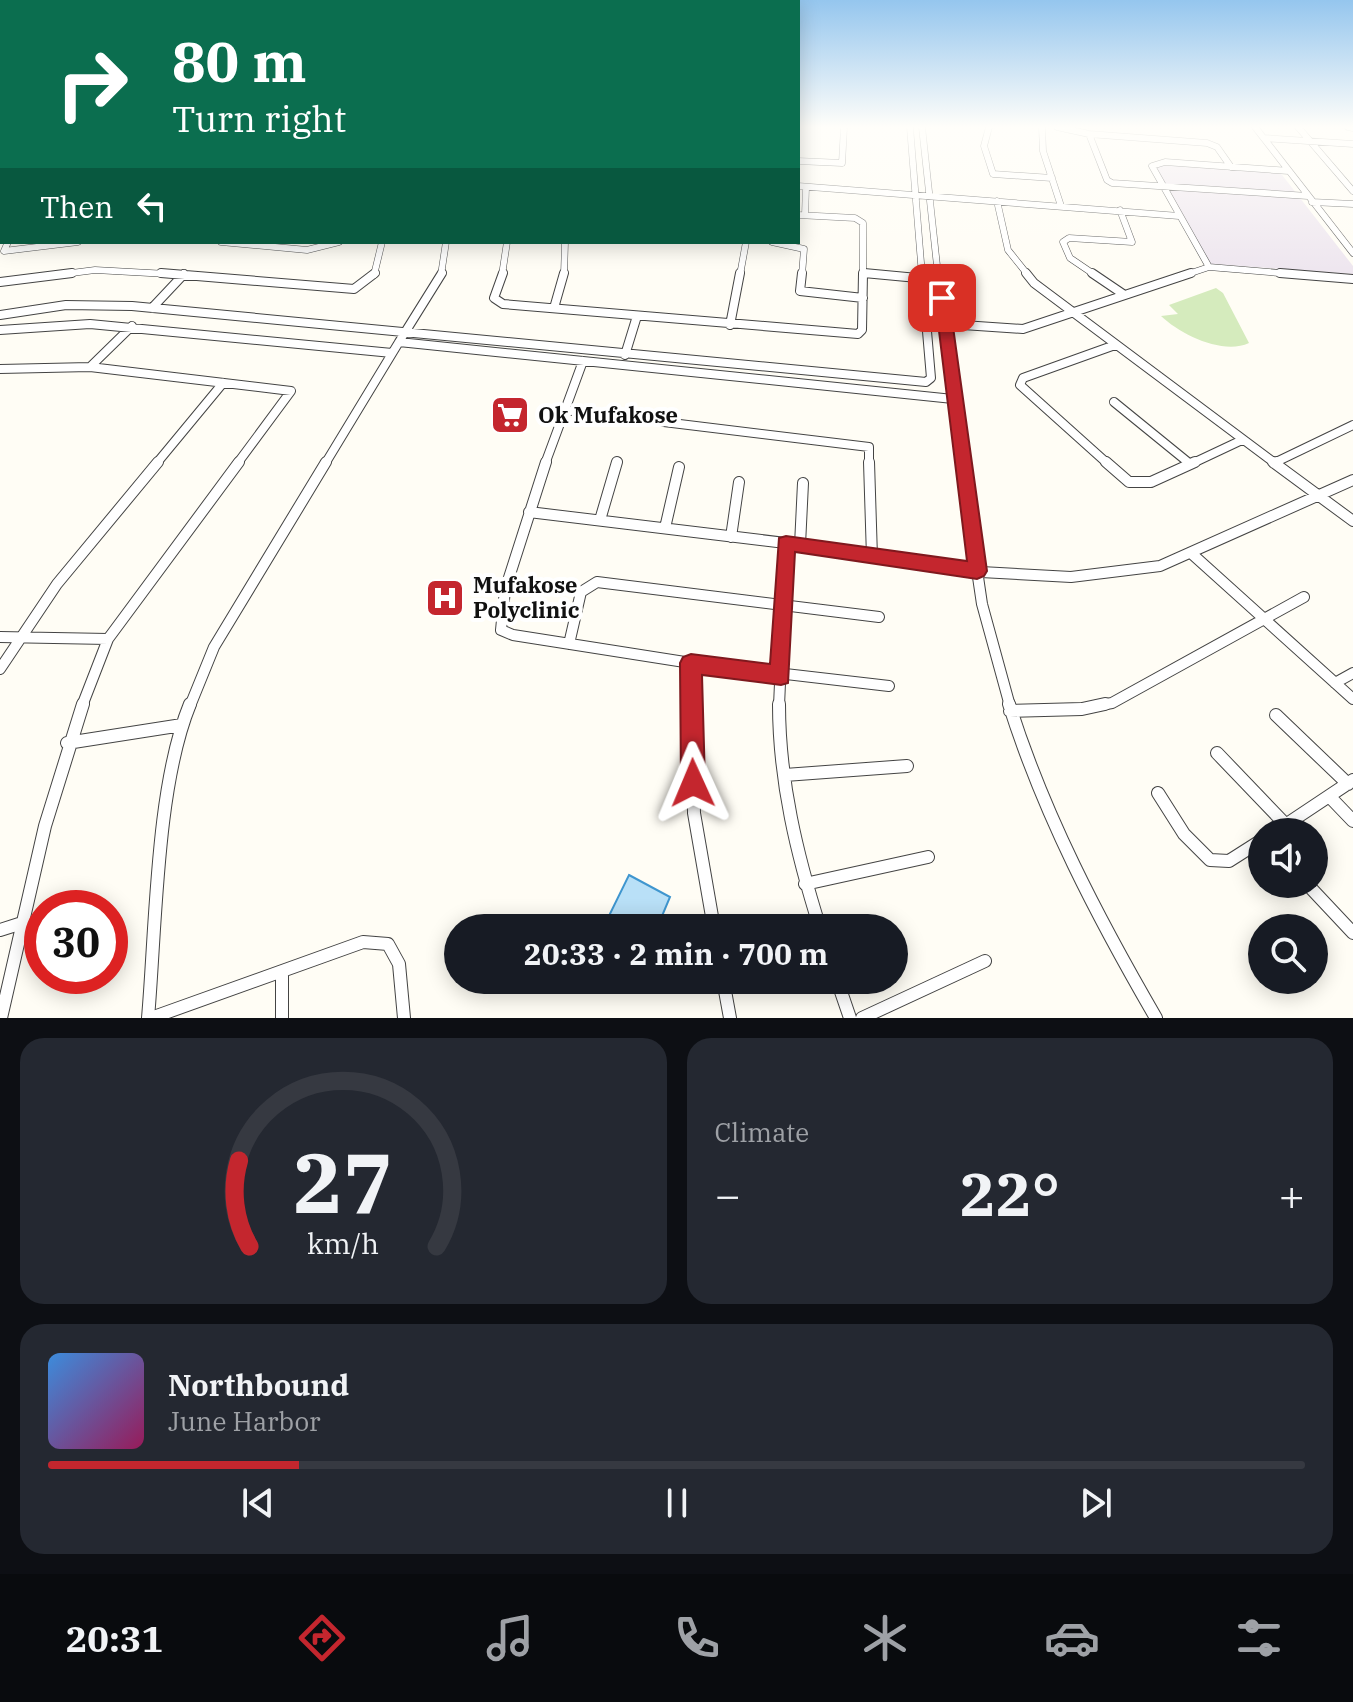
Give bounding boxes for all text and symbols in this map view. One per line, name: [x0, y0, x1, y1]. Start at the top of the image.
text: 80 m: [172, 25, 307, 97]
icon: right: [40, 32, 144, 136]
text: Turn right: [172, 95, 346, 142]
icon: left: [130, 184, 174, 228]
text: Then: [40, 187, 114, 226]
pin: [908, 264, 976, 332]
icon: arrive: [920, 276, 964, 320]
supermarket icon: Ok Mufakose: [489, 394, 531, 436]
place label: Ok Mufakose: [538, 400, 678, 429]
place label: Mufakose Polyclinic: [473, 570, 580, 624]
hospital icon: Mufakose Polyclinic: [424, 577, 466, 619]
position arrow: [651, 741, 735, 825]
map controls: [1248, 818, 1328, 994]
button: sound: [1248, 818, 1328, 898]
speed limit sign: 30: [24, 890, 128, 994]
button: search: [1248, 914, 1328, 994]
text: 20:33 · 2 min · 700 m: [524, 934, 828, 973]
text: Climate: [715, 1115, 809, 1149]
text: 27: [293, 1128, 393, 1236]
text: 22°: [960, 1154, 1060, 1233]
text: −: [715, 1166, 741, 1223]
text: +: [1279, 1166, 1305, 1223]
text: km/h: [307, 1225, 379, 1262]
text: Northbound: [168, 1365, 349, 1404]
text: June Harbor: [168, 1404, 321, 1438]
icon: previous: [236, 1481, 280, 1525]
icon: pause: [655, 1481, 699, 1525]
icon: next: [1074, 1481, 1118, 1525]
icon: directions: [294, 1610, 350, 1666]
icon: music: [482, 1610, 538, 1666]
icon: phone: [669, 1610, 725, 1666]
icon: climate: [857, 1610, 913, 1666]
icon: car: [1044, 1610, 1100, 1666]
icon: filters: [1231, 1610, 1287, 1666]
text: 20:31: [66, 1615, 163, 1662]

